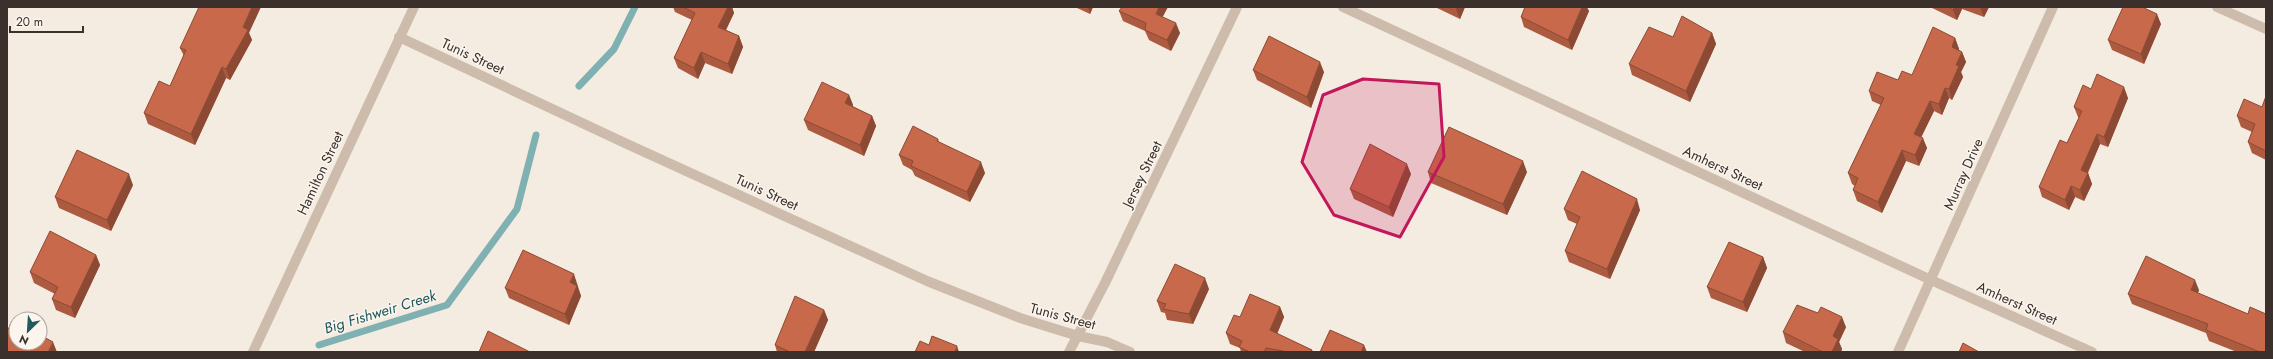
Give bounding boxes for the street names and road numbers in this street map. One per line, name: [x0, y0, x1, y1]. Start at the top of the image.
street label: Tunis Street: [438, 33, 508, 79]
street label: Hamilton Street: [292, 127, 348, 218]
street label: Murray Drive: [1938, 135, 1988, 213]
street label: Jersey Street: [1116, 137, 1167, 212]
street label: Amherst Street: [1680, 141, 1767, 196]
street label: Tunis Street: [732, 169, 802, 215]
street label: Amherst Street: [1974, 276, 2061, 330]
street label: Tunis Street: [1028, 298, 1099, 334]

